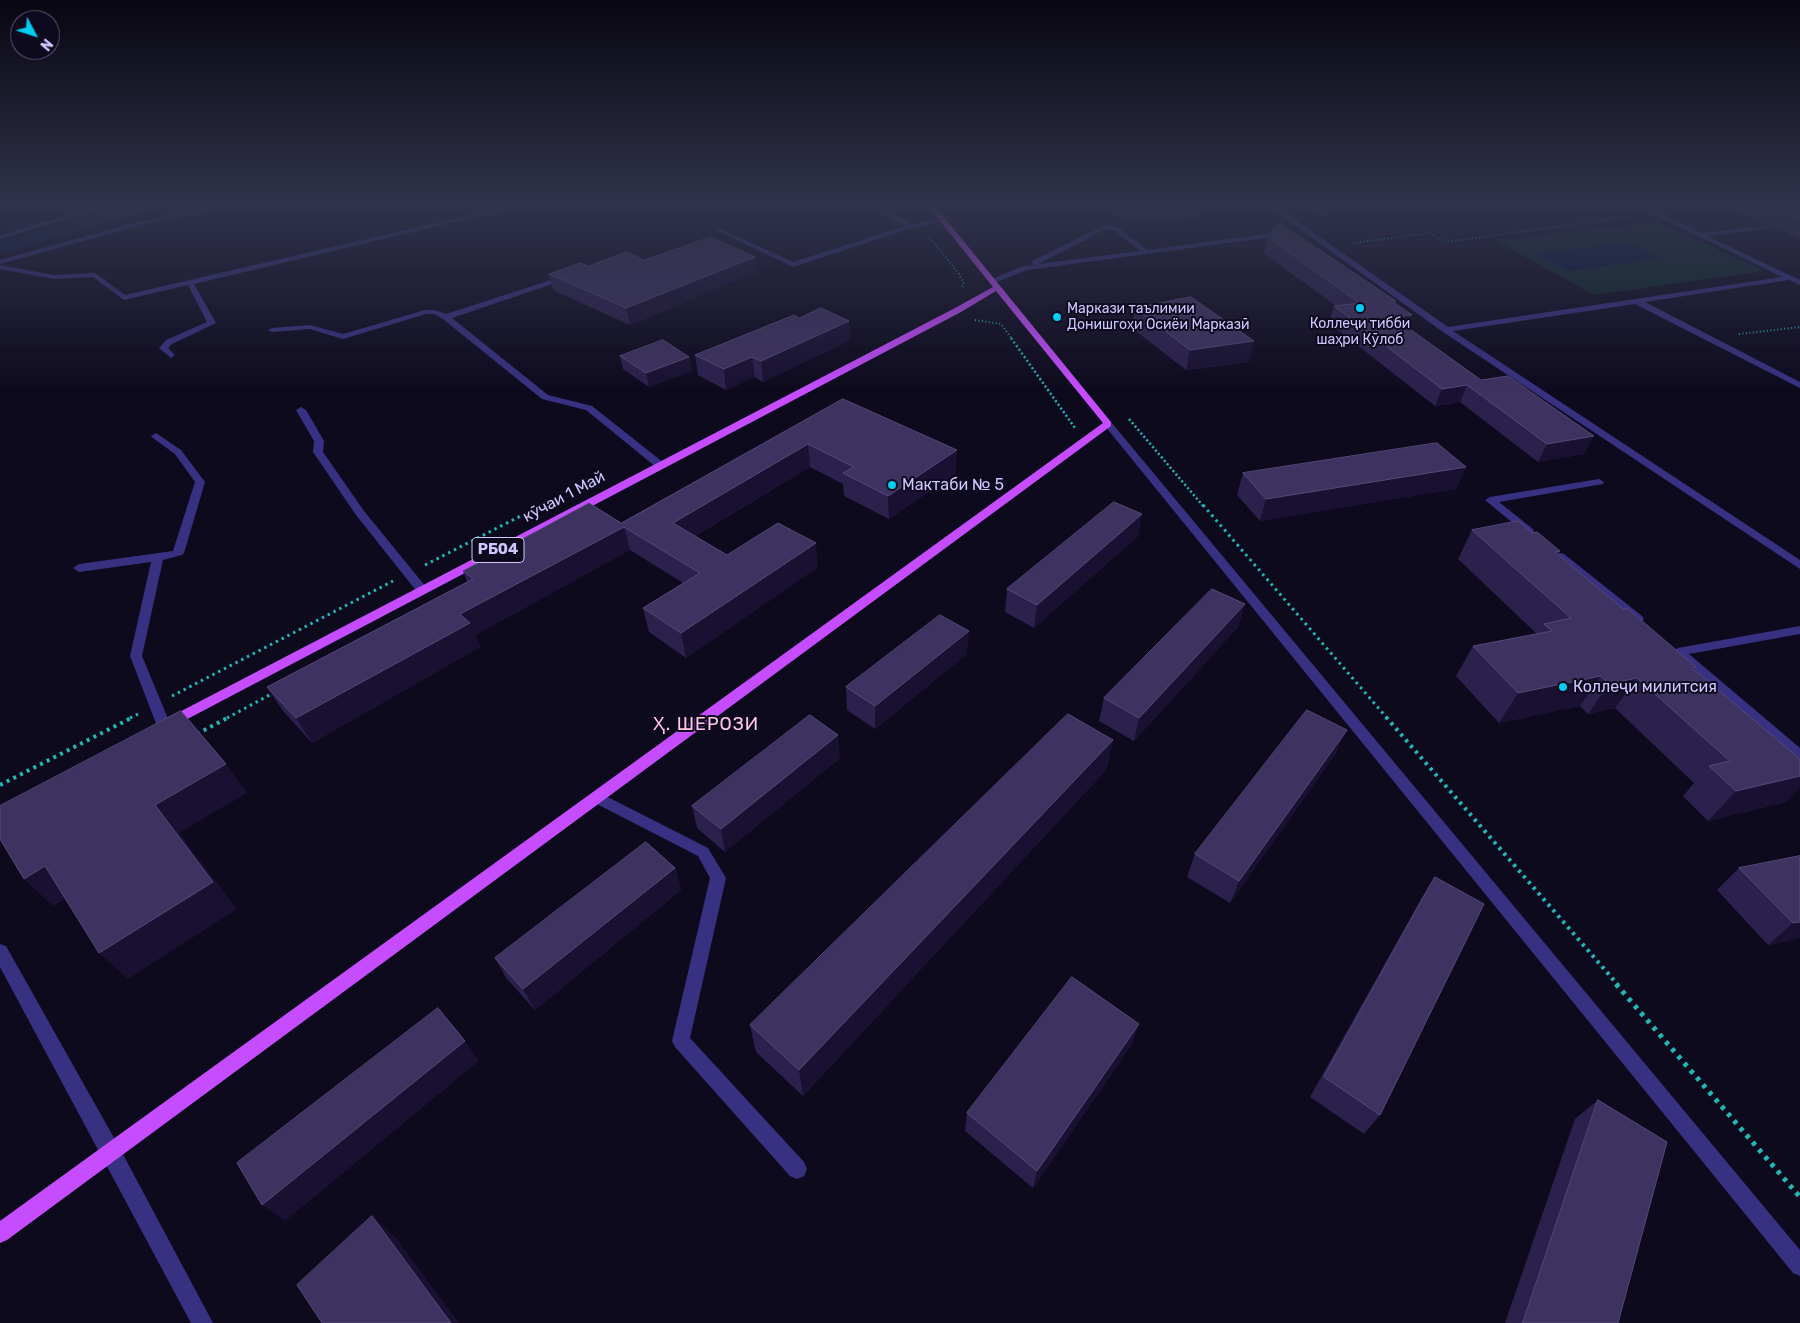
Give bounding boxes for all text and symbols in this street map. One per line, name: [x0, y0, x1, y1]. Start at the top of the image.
north arrow: [10, 10, 60, 60]
text: N: [36, 35, 56, 54]
place label: Маркази таълимии Донишгоҳи Осиёи Марказӣ: [1067, 301, 1250, 334]
marker: Коллеҷи тибби шаҳри Кӯлоб: [1354, 302, 1366, 314]
marker: Маркази таълимии Донишгоҳи Осиёи Марказӣ: [1051, 311, 1063, 323]
place label: Коллеҷи тибби шаҳри Кӯлоб: [1310, 316, 1410, 348]
street label: кӯчаи 1 Май: [519, 467, 609, 527]
place label: Мактаби № 5: [902, 475, 1004, 495]
marker: Мактаби № 5: [886, 479, 898, 491]
road number: РБ04: [472, 538, 524, 562]
place label: Коллеҷи милитсия: [1573, 677, 1717, 697]
marker: Коллеҷи милитсия: [1557, 681, 1569, 693]
district label: Ҳ. ШЕРОЗИ: [652, 714, 760, 736]

